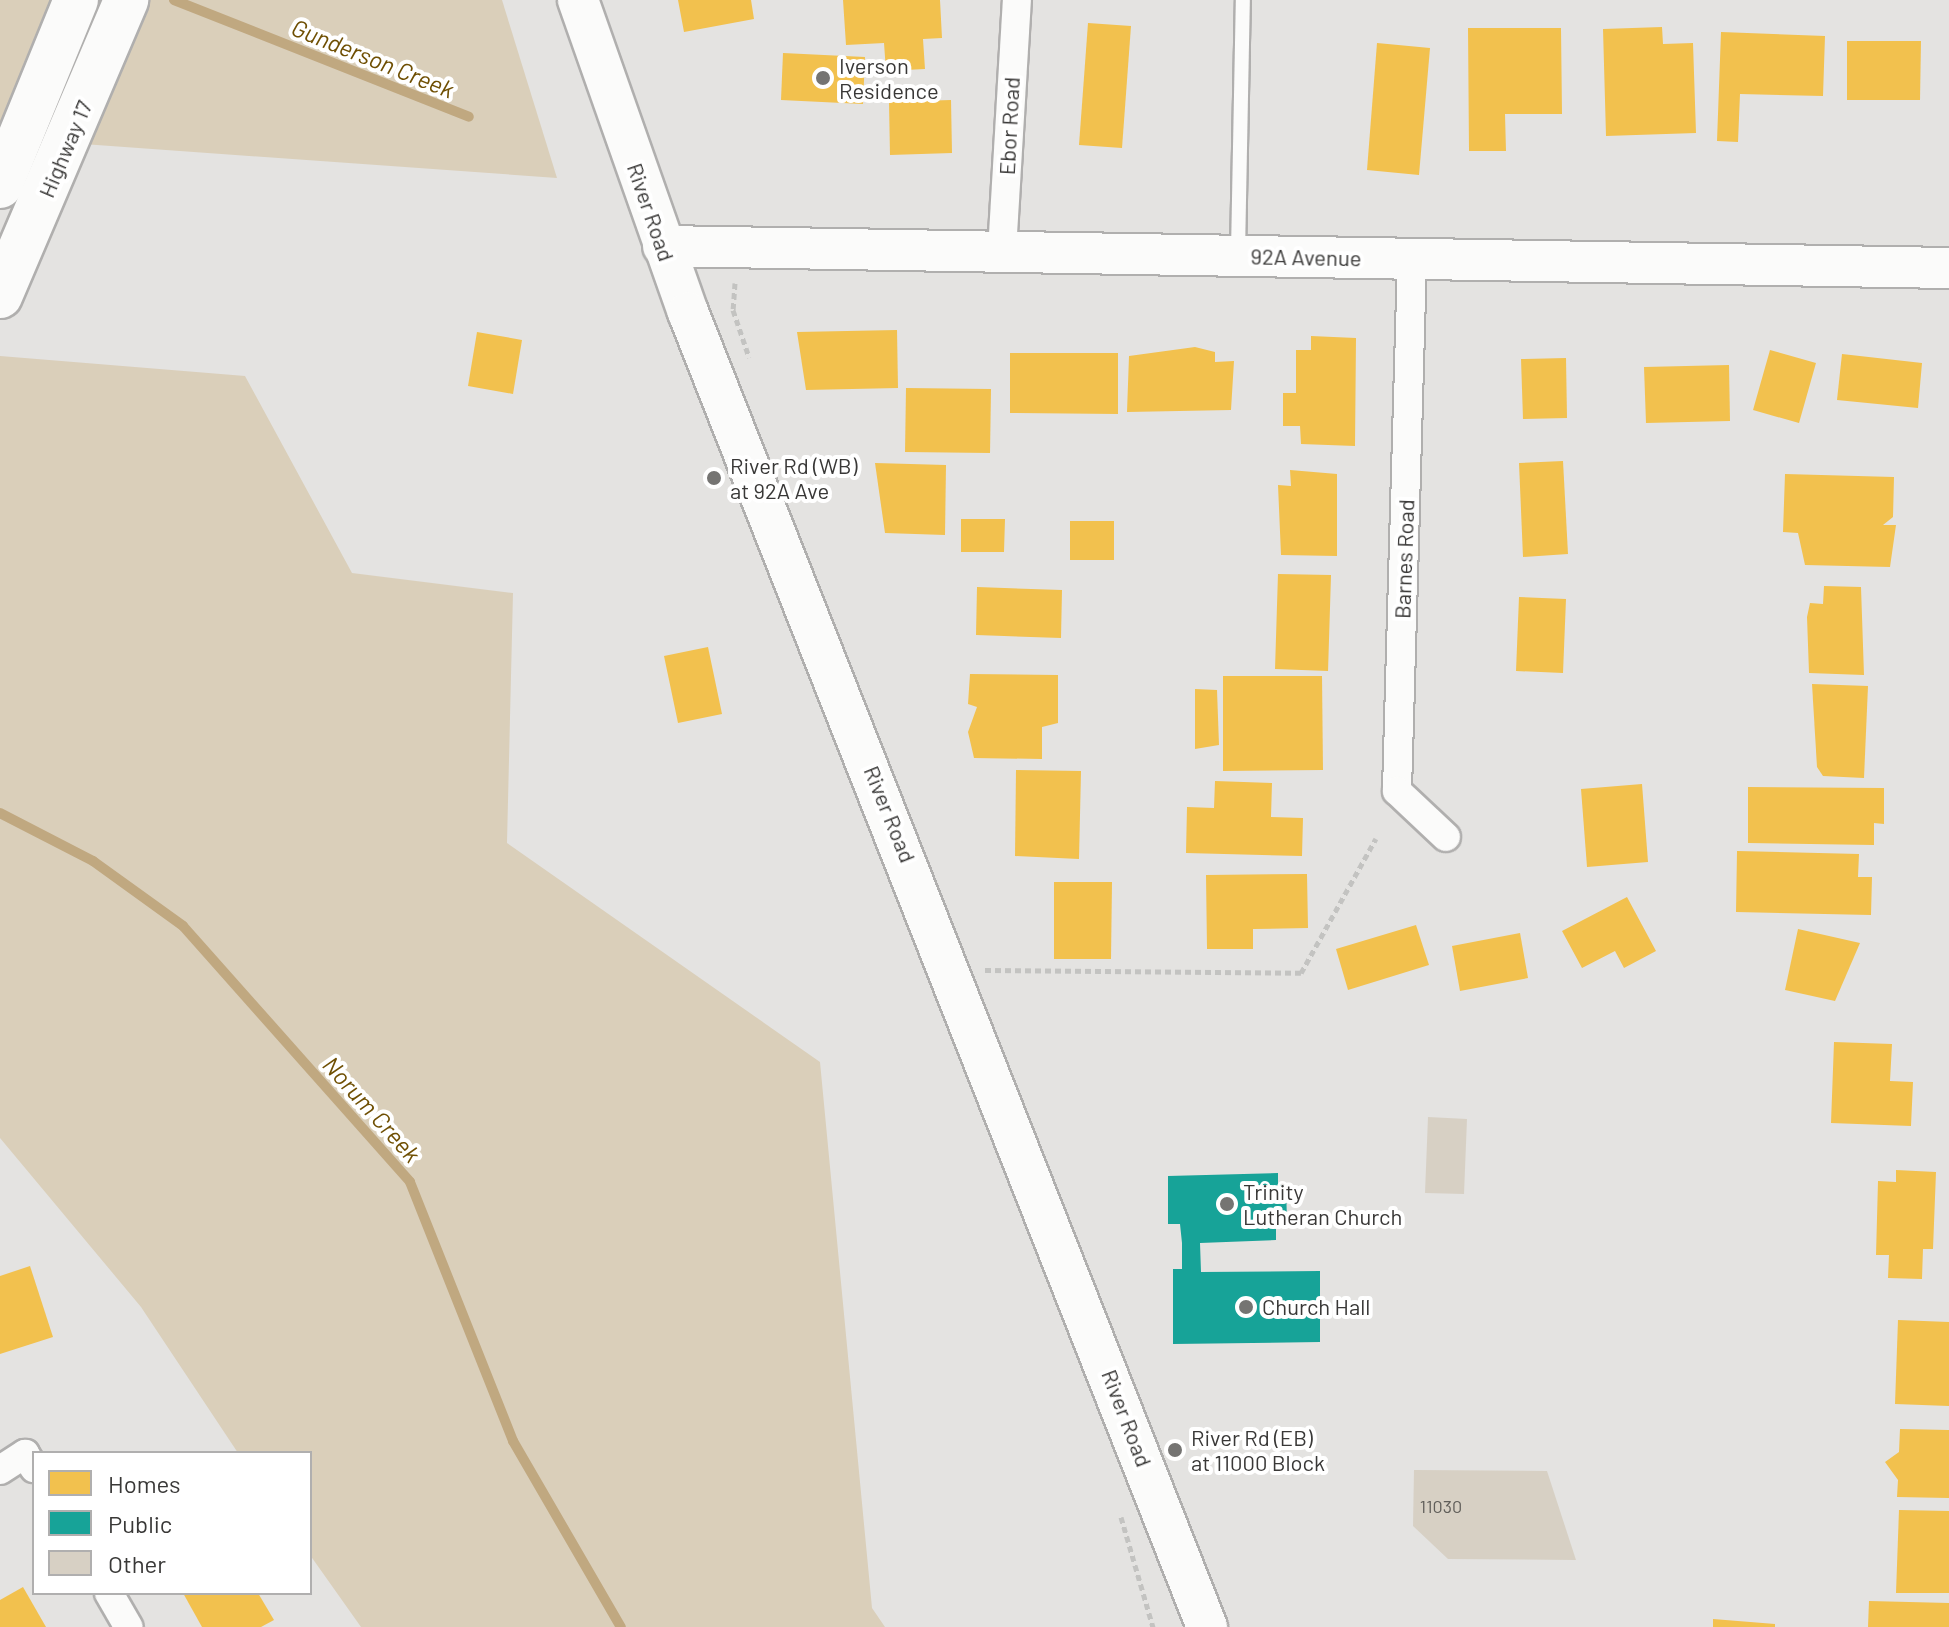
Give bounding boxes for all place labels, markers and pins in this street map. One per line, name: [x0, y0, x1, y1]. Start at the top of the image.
place label: Iverson Residence: [839, 52, 939, 104]
marker: Iverson Residence: [814, 69, 832, 87]
place label: River Rd (WB) at 92A Ave: [730, 452, 857, 504]
marker: River Rd (WB) at 92A Ave: [705, 469, 723, 487]
place label: Trinity Lutheran Church: [1243, 1178, 1402, 1230]
marker: Trinity Lutheran Church: [1218, 1195, 1236, 1213]
place label: Church Hall: [1262, 1294, 1370, 1320]
marker: Church Hall: [1237, 1298, 1255, 1316]
place label: River Rd (EB) at 11000 Block: [1191, 1424, 1325, 1476]
marker: River Rd (EB) at 11000 Block: [1166, 1441, 1184, 1459]

